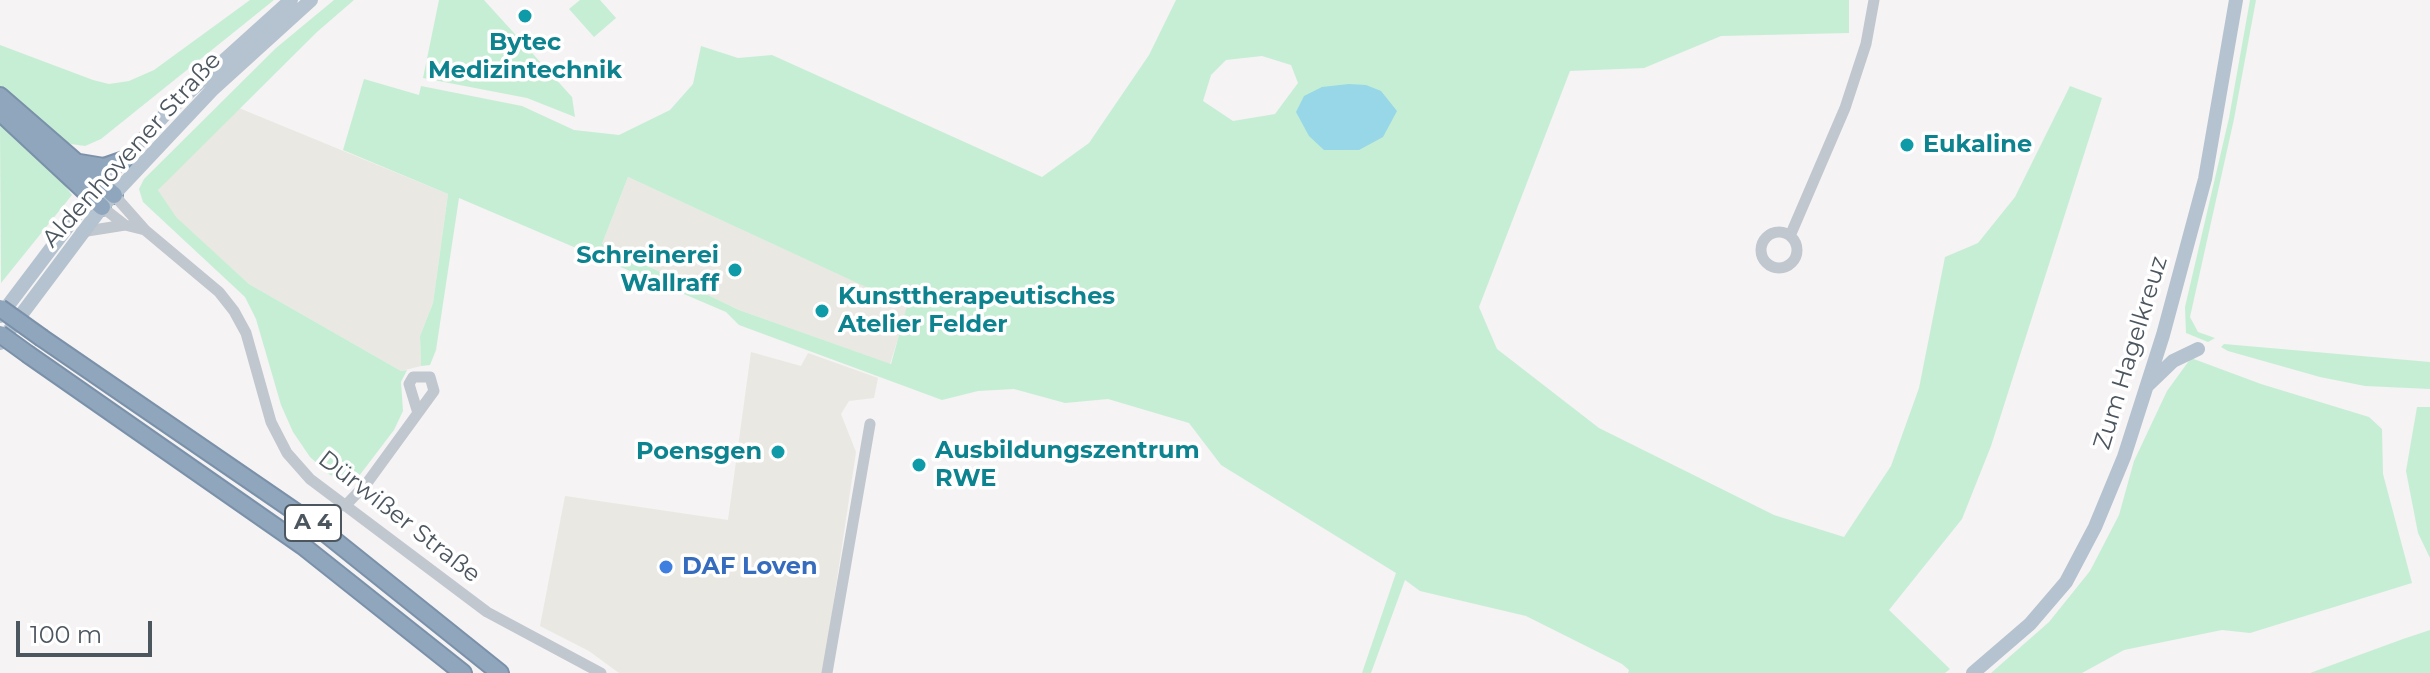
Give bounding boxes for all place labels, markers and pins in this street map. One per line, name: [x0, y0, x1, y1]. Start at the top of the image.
marker: Bytec Medizintechnik: [516, 7, 534, 25]
place label: Bytec Medizintechnik: [428, 29, 622, 85]
place label: Eukaline: [1923, 131, 2032, 159]
marker: Eukaline: [1898, 136, 1916, 154]
place label: Schreinerei Wallraff: [576, 242, 719, 298]
marker: Schreinerei Wallraff: [726, 261, 744, 279]
place label: Kunsttherapeutisches Atelier Felder: [838, 283, 1115, 339]
marker: Kunsttherapeutisches Atelier Felder: [813, 302, 831, 320]
place label: Ausbildungszentrum RWE: [935, 437, 1200, 493]
place label: Poensgen: [636, 438, 762, 466]
marker: Poensgen: [769, 443, 787, 461]
marker: Ausbildungszentrum RWE: [910, 456, 928, 474]
place label: DAF Loven: [682, 553, 818, 581]
marker: DAF Loven: [657, 558, 675, 576]

